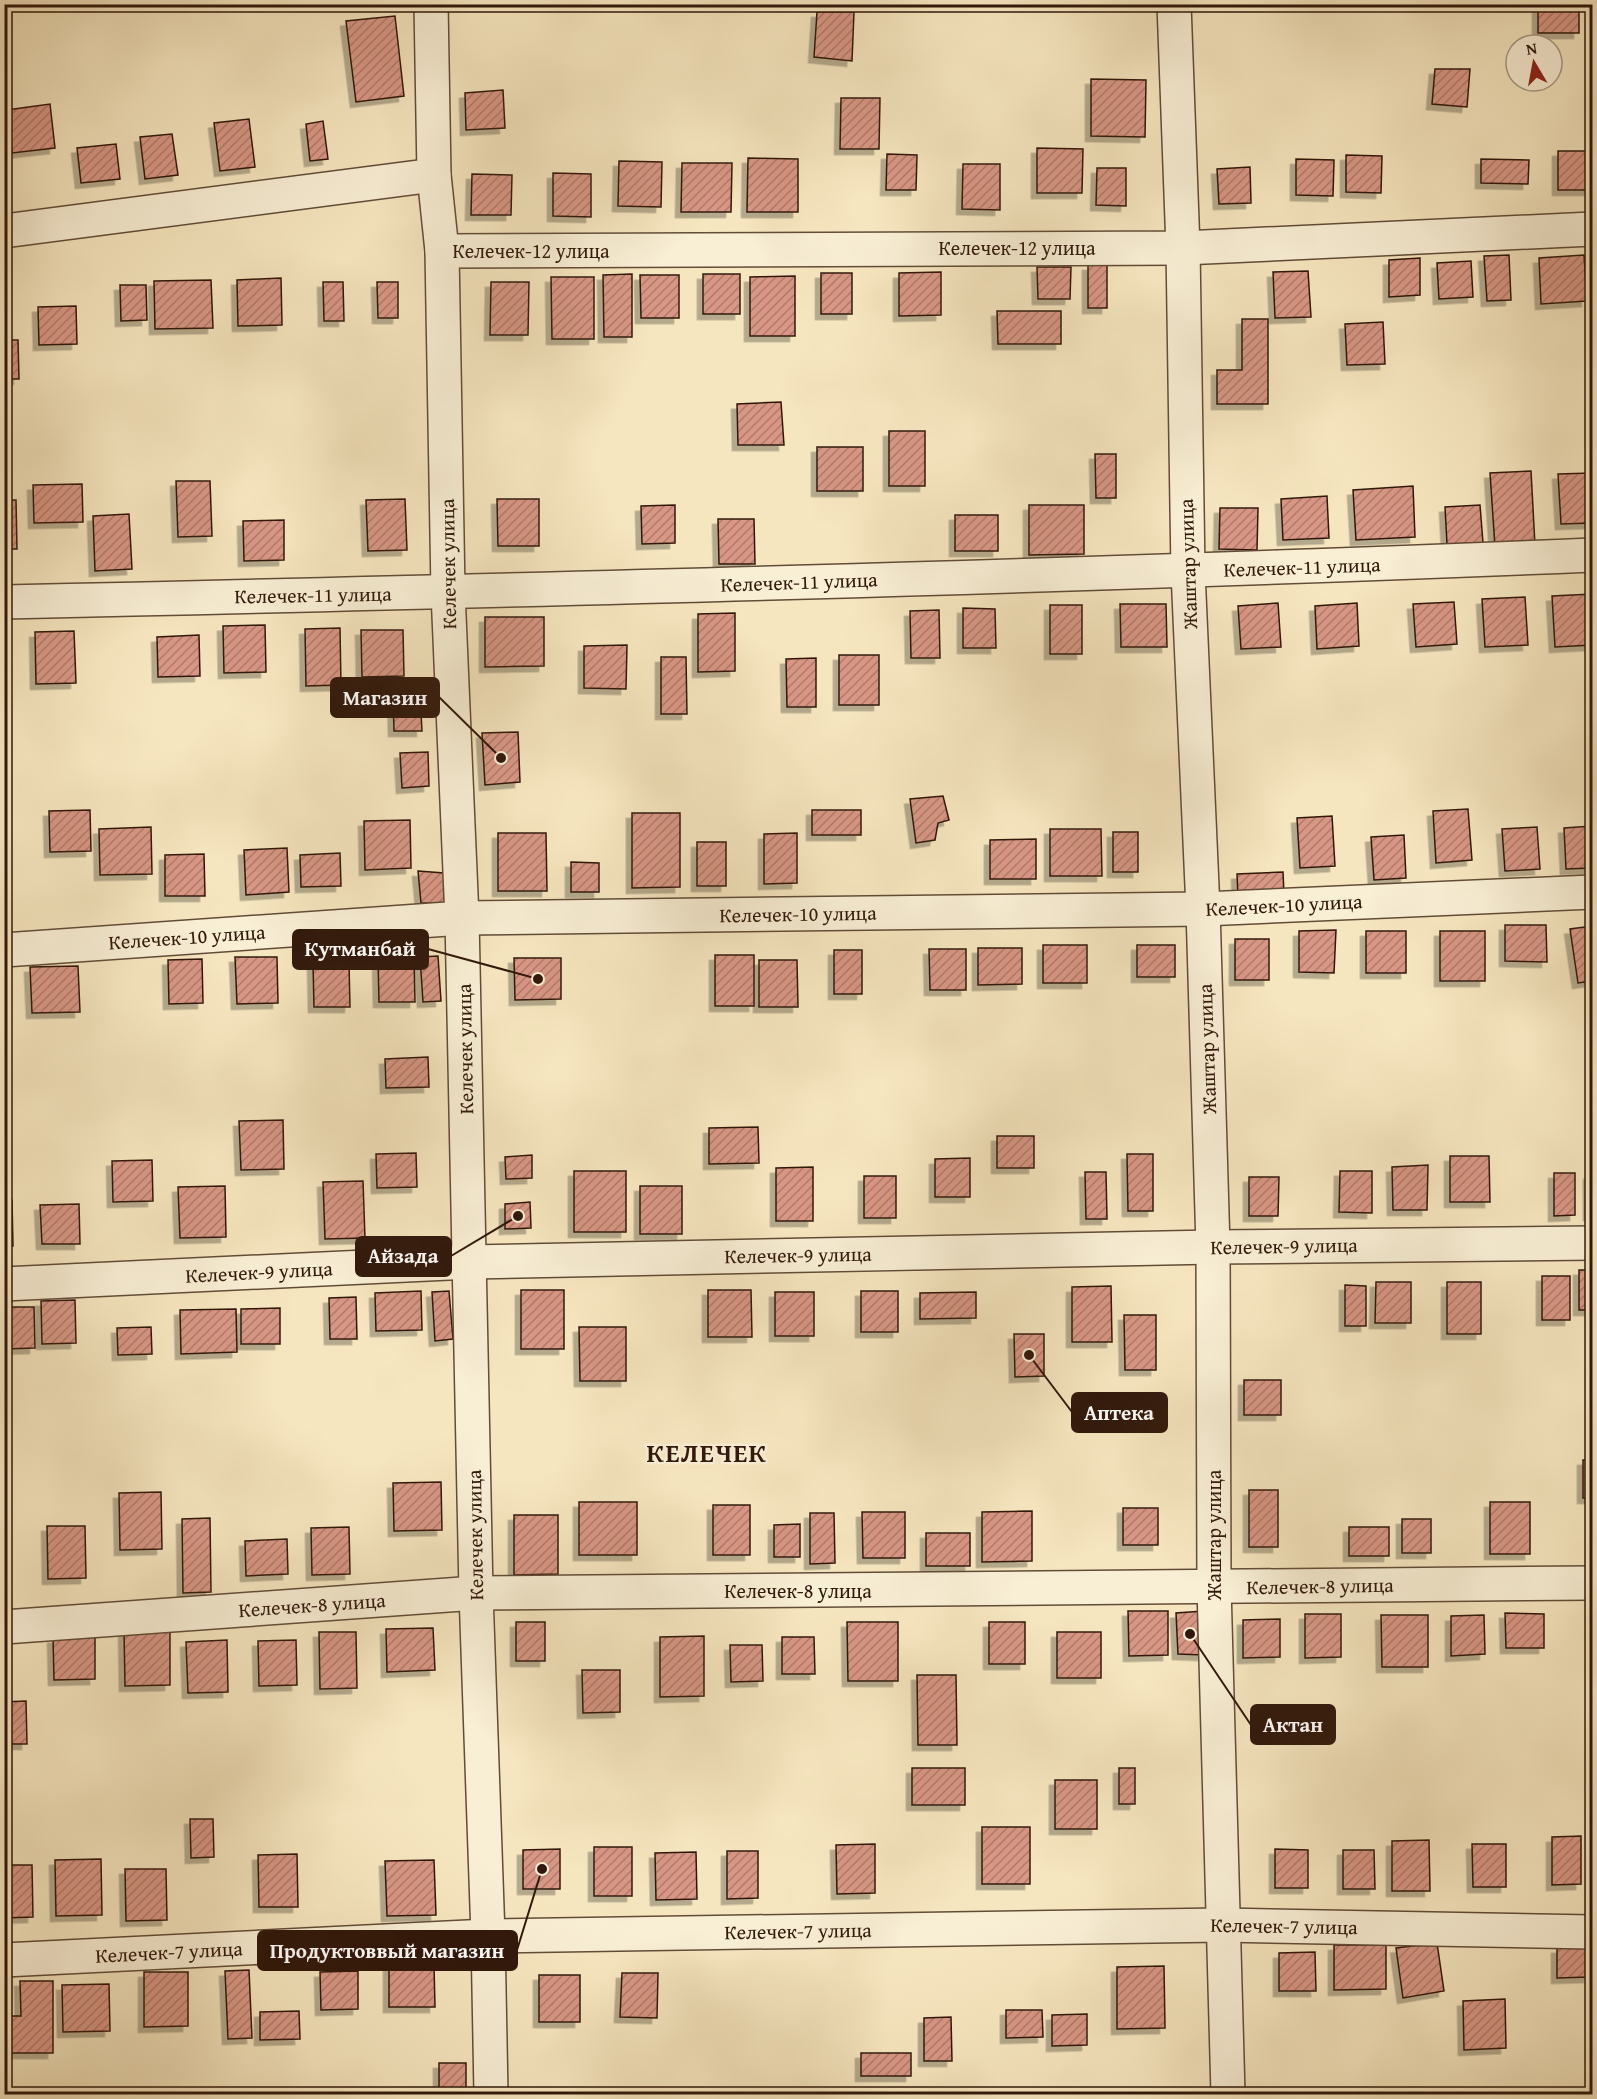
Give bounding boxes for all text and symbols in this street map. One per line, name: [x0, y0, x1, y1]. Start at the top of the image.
north arrow: [1504, 33, 1564, 93]
text: N: [1524, 35, 1539, 61]
street label: Келечек-12 улица: [938, 233, 1096, 262]
street label: Келечек-12 улица: [452, 236, 610, 265]
street label: Келечек улица: [432, 498, 463, 630]
street label: Жаштар улица: [1171, 498, 1204, 631]
street label: Келечек-11 улица: [1223, 549, 1381, 584]
street label: Келечек-11 улица: [720, 564, 878, 599]
street label: Келечек-11 улица: [234, 579, 392, 610]
callout: Магазин: [331, 678, 439, 717]
text: Магазин: [343, 682, 427, 713]
street label: Келечек-10 улица: [1205, 886, 1364, 923]
street label: Келечек-10 улица: [719, 898, 877, 929]
street label: Келечек-10 улица: [108, 917, 267, 956]
callout: Кутманбай: [293, 930, 428, 969]
text: Кутманбай: [304, 933, 416, 964]
street label: Келечек улица: [449, 983, 480, 1115]
street label: Жаштар улица: [1190, 983, 1223, 1116]
street label: Келечек-9 улица: [1210, 1230, 1358, 1261]
callout: Айзада: [356, 1237, 451, 1276]
street label: Келечек-9 улица: [724, 1239, 872, 1270]
text: Айзада: [368, 1240, 439, 1271]
street label: Келечек-9 улица: [185, 1253, 334, 1290]
callout: Аптека: [1072, 1393, 1167, 1432]
text: Аптека: [1084, 1397, 1154, 1428]
district label: КЕЛЕЧЕК: [647, 1433, 767, 1472]
street label: Келечек улица: [459, 1469, 490, 1601]
street label: Жаштар улица: [1199, 1469, 1228, 1601]
street label: Келечек-8 улица: [1246, 1570, 1394, 1601]
street label: Келечек-8 улица: [724, 1576, 872, 1605]
street label: Келечек-8 улица: [237, 1585, 387, 1624]
callout: Актан: [1251, 1705, 1335, 1744]
text: Актан: [1263, 1709, 1323, 1740]
street label: Келечек-7 улица: [1210, 1910, 1358, 1941]
street label: Келечек-7 улица: [724, 1915, 872, 1946]
callout: Продуктоввый магазин: [258, 1931, 517, 1970]
street label: Келечек-7 улица: [95, 1933, 244, 1970]
text: Продуктоввый магазин: [270, 1935, 504, 1966]

